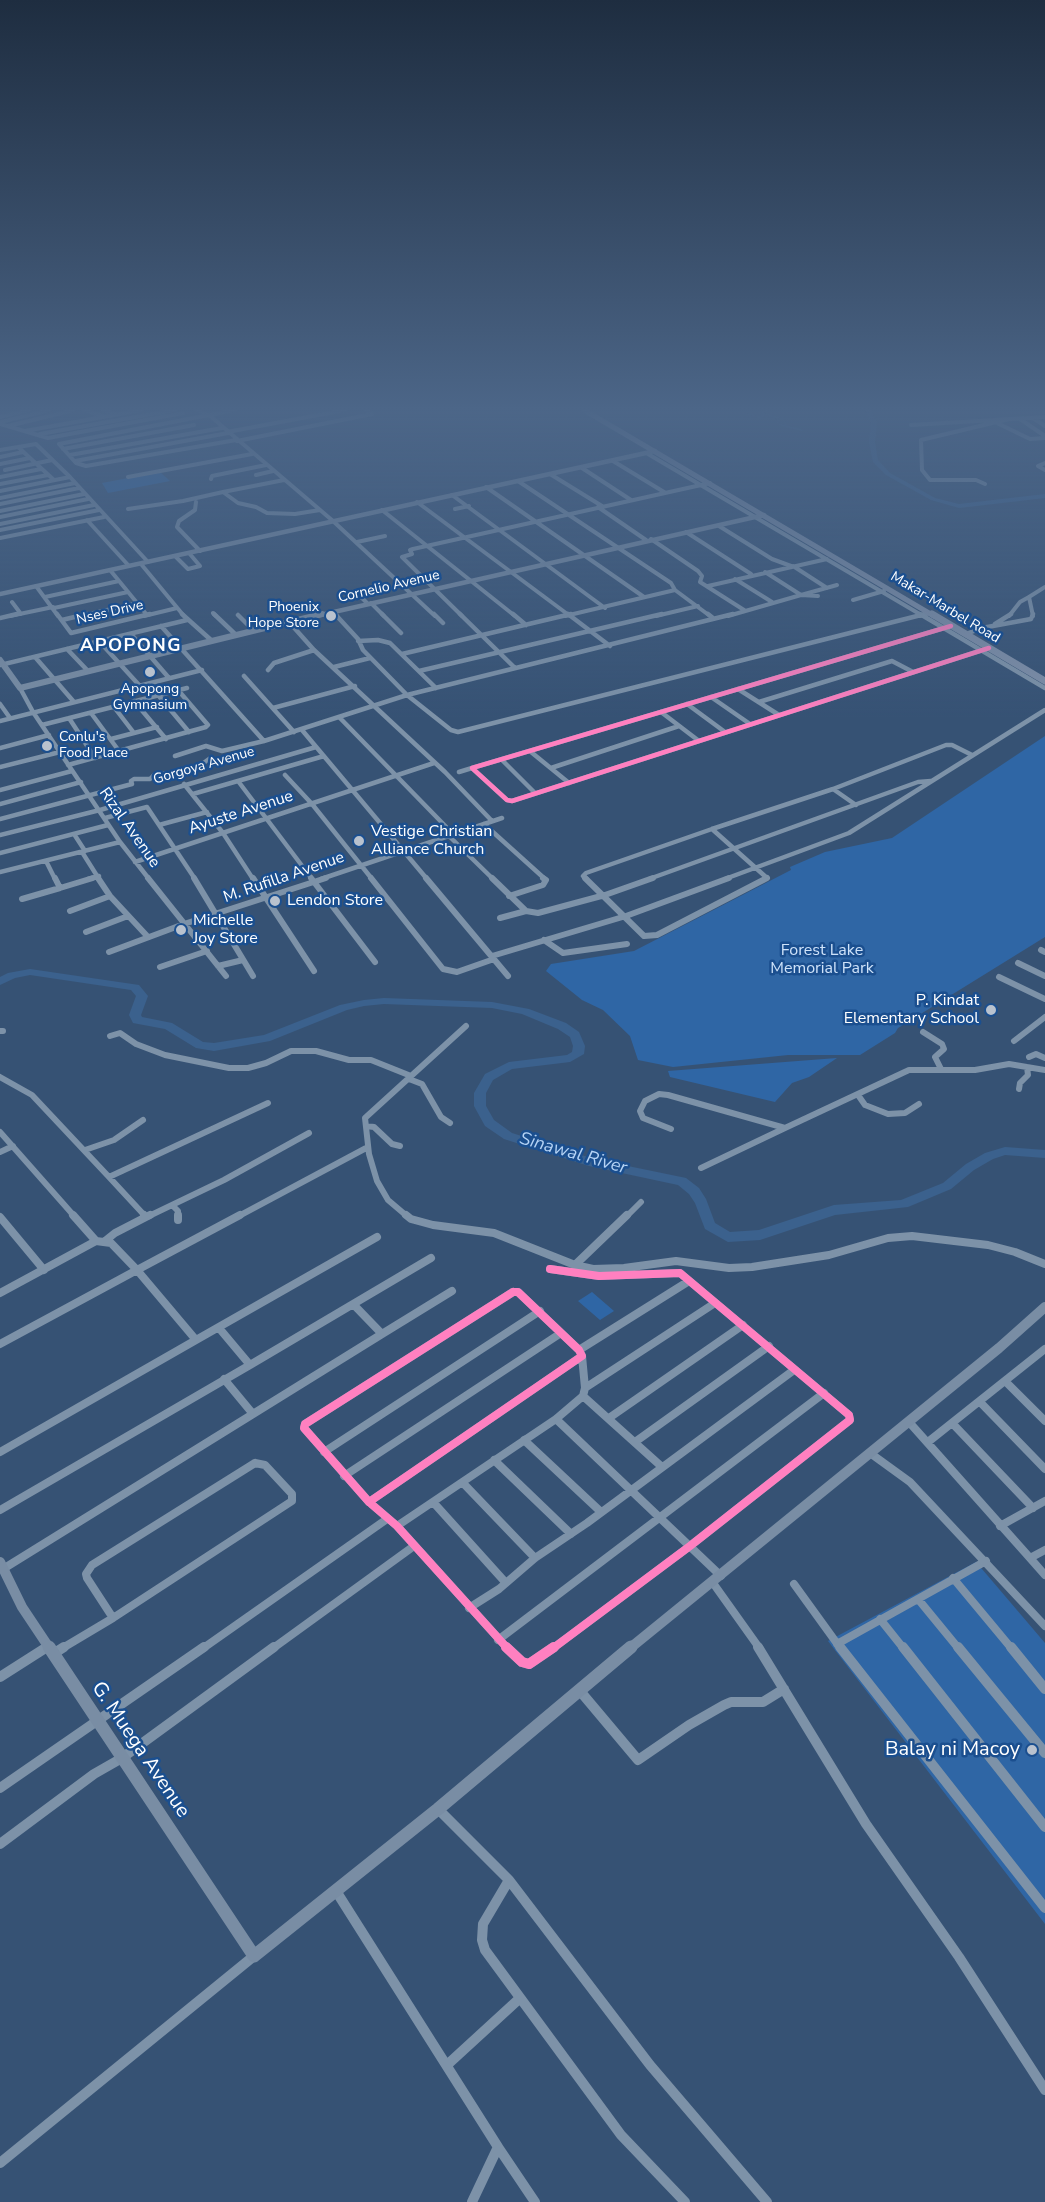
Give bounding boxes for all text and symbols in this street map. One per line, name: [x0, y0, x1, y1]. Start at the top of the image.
street label: Cornelio Avenue: [337, 567, 441, 607]
street label: Makar-Marbel Road: [887, 569, 1003, 647]
street label: Nses Drive: [75, 597, 145, 629]
place label: Phoenix Hope Store: [248, 600, 319, 632]
marker: Phoenix Hope Store: [324, 609, 338, 623]
district label: APOPONG: [80, 636, 182, 658]
marker: Apopong Gymnasium: [143, 665, 157, 679]
place label: Apopong Gymnasium: [113, 682, 187, 714]
place label: Conlu's Food Place: [59, 730, 128, 762]
marker: Conlu's Food Place: [40, 739, 54, 753]
street label: Gorgoya Avenue: [151, 744, 257, 788]
street label: Rizal Avenue: [94, 784, 164, 872]
street label: Ayuste Avenue: [186, 787, 296, 839]
place label: Vestige Christian Alliance Church: [371, 822, 492, 860]
marker: Vestige Christian Alliance Church: [352, 834, 366, 848]
street label: M. Rufilla Avenue: [221, 848, 347, 908]
place label: Lendon Store: [287, 891, 383, 911]
marker: Lendon Store: [268, 894, 282, 908]
place label: Michelle Joy Store: [193, 911, 258, 949]
marker: Michelle Joy Store: [174, 923, 188, 937]
park label: Forest Lake Memorial Park: [770, 941, 874, 979]
place label: P. Kindat Elementary School: [844, 991, 979, 1029]
marker: P. Kindat Elementary School: [984, 1003, 998, 1017]
water label: Sinawal River: [517, 1128, 629, 1180]
street label: G. Muega Avenue: [86, 1678, 194, 1822]
place label: Balay ni Macoy: [885, 1738, 1020, 1762]
marker: Balay ni Macoy: [1025, 1743, 1039, 1757]

